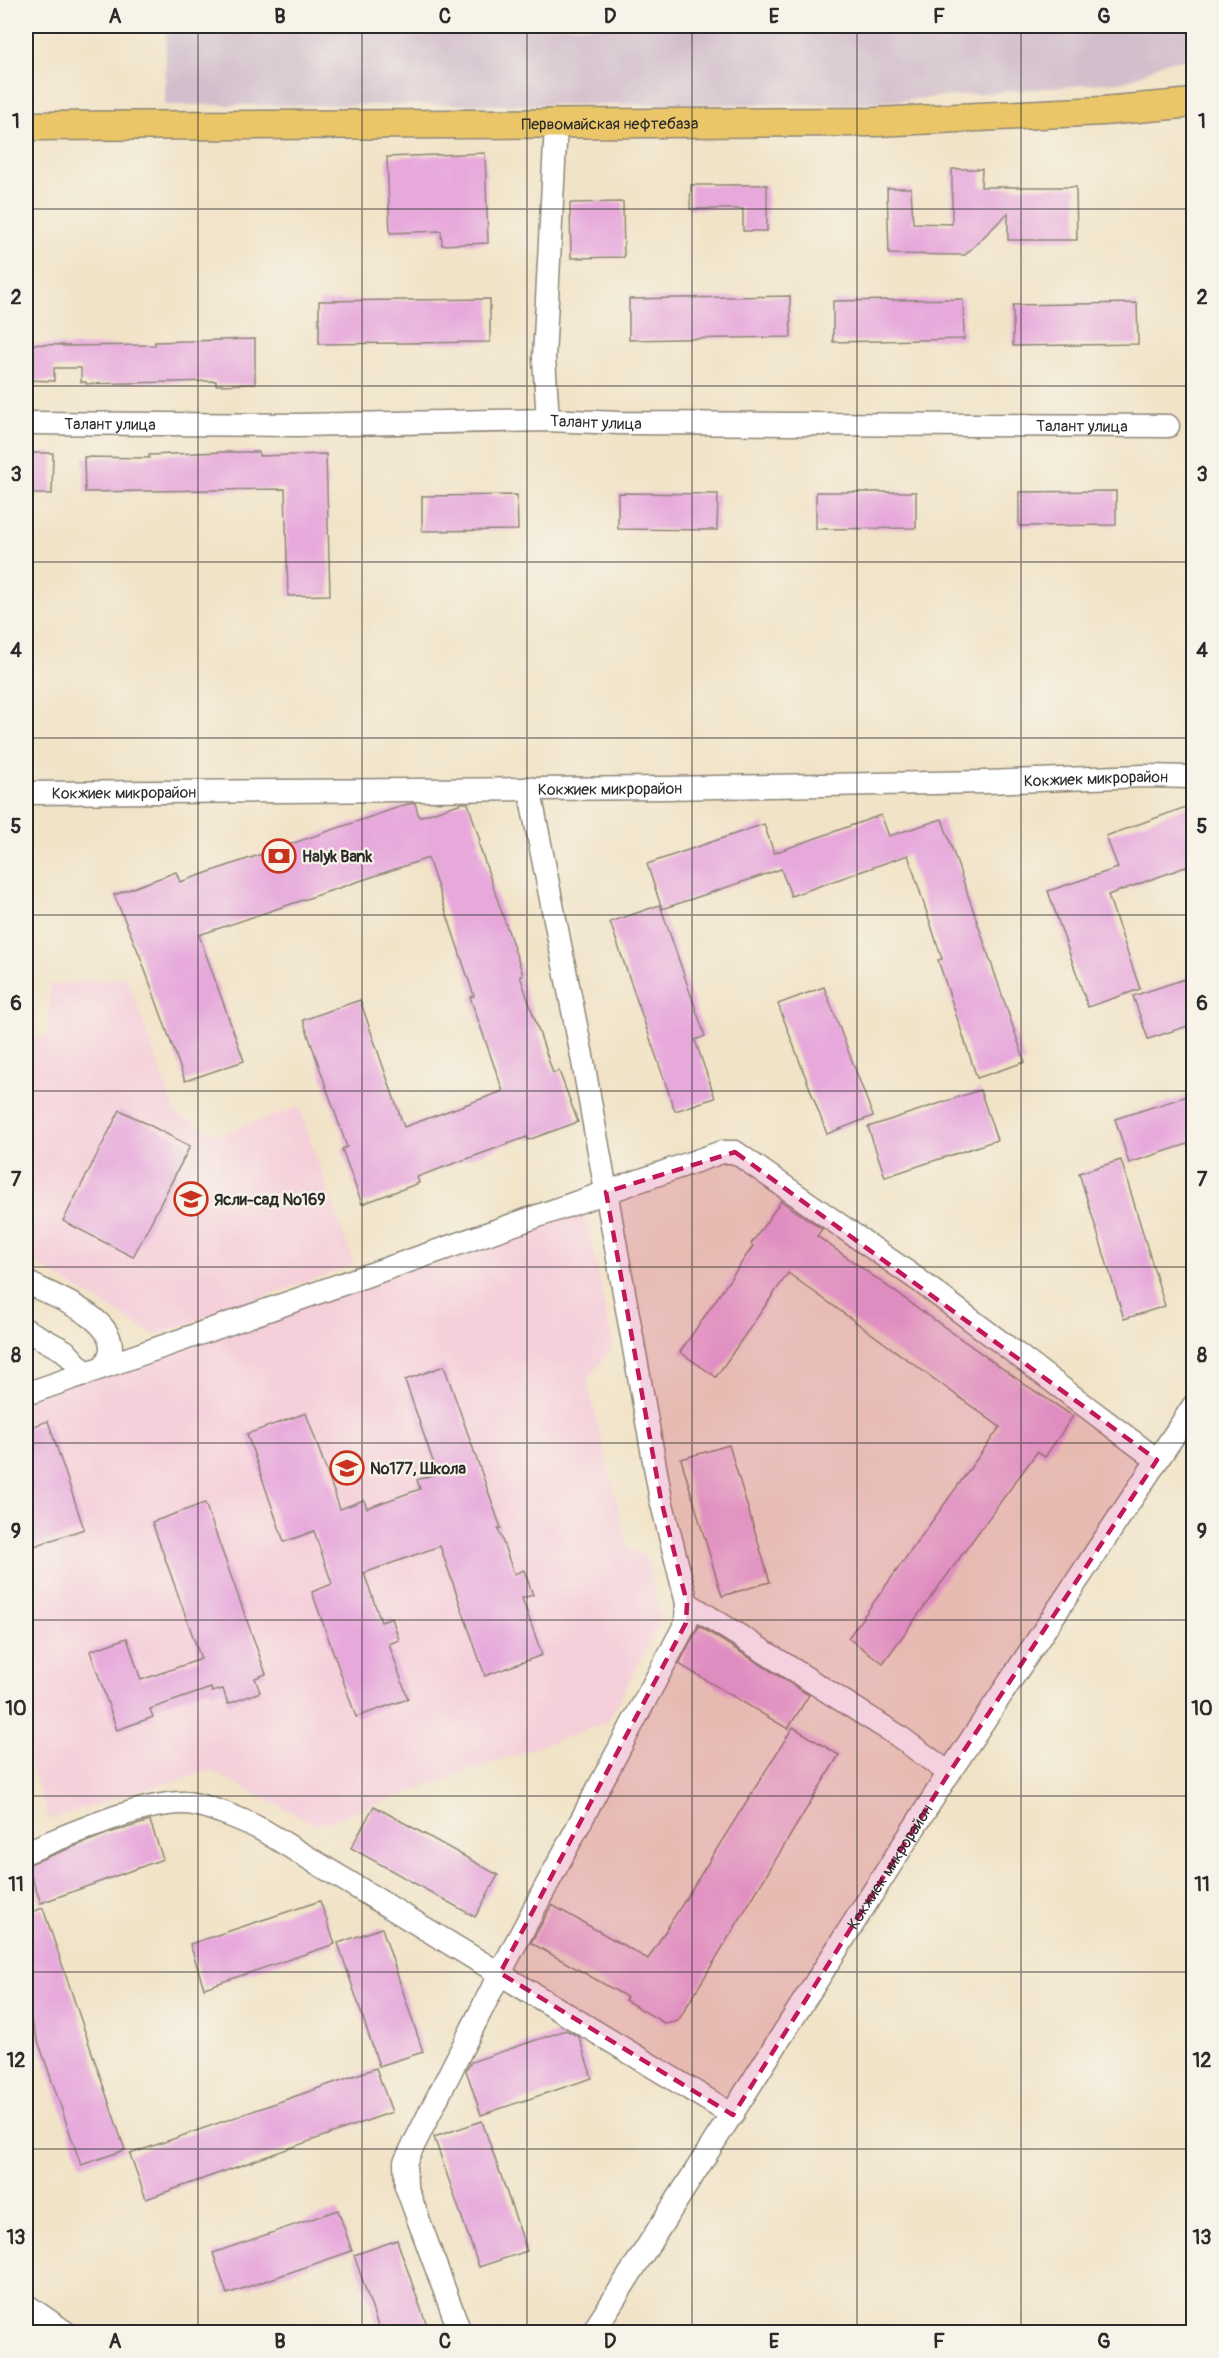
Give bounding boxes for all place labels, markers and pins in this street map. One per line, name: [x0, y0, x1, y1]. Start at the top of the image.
bank icon: Halyk Bank: [261, 838, 297, 874]
place label: Halyk Bank: [302, 847, 372, 867]
school or university icon: Ясли-сад №169: [173, 1181, 209, 1217]
place label: Ясли-сад №169: [214, 1190, 326, 1210]
school or university icon: №177, Школа: [329, 1450, 365, 1486]
place label: №177, Школа: [370, 1459, 466, 1479]

